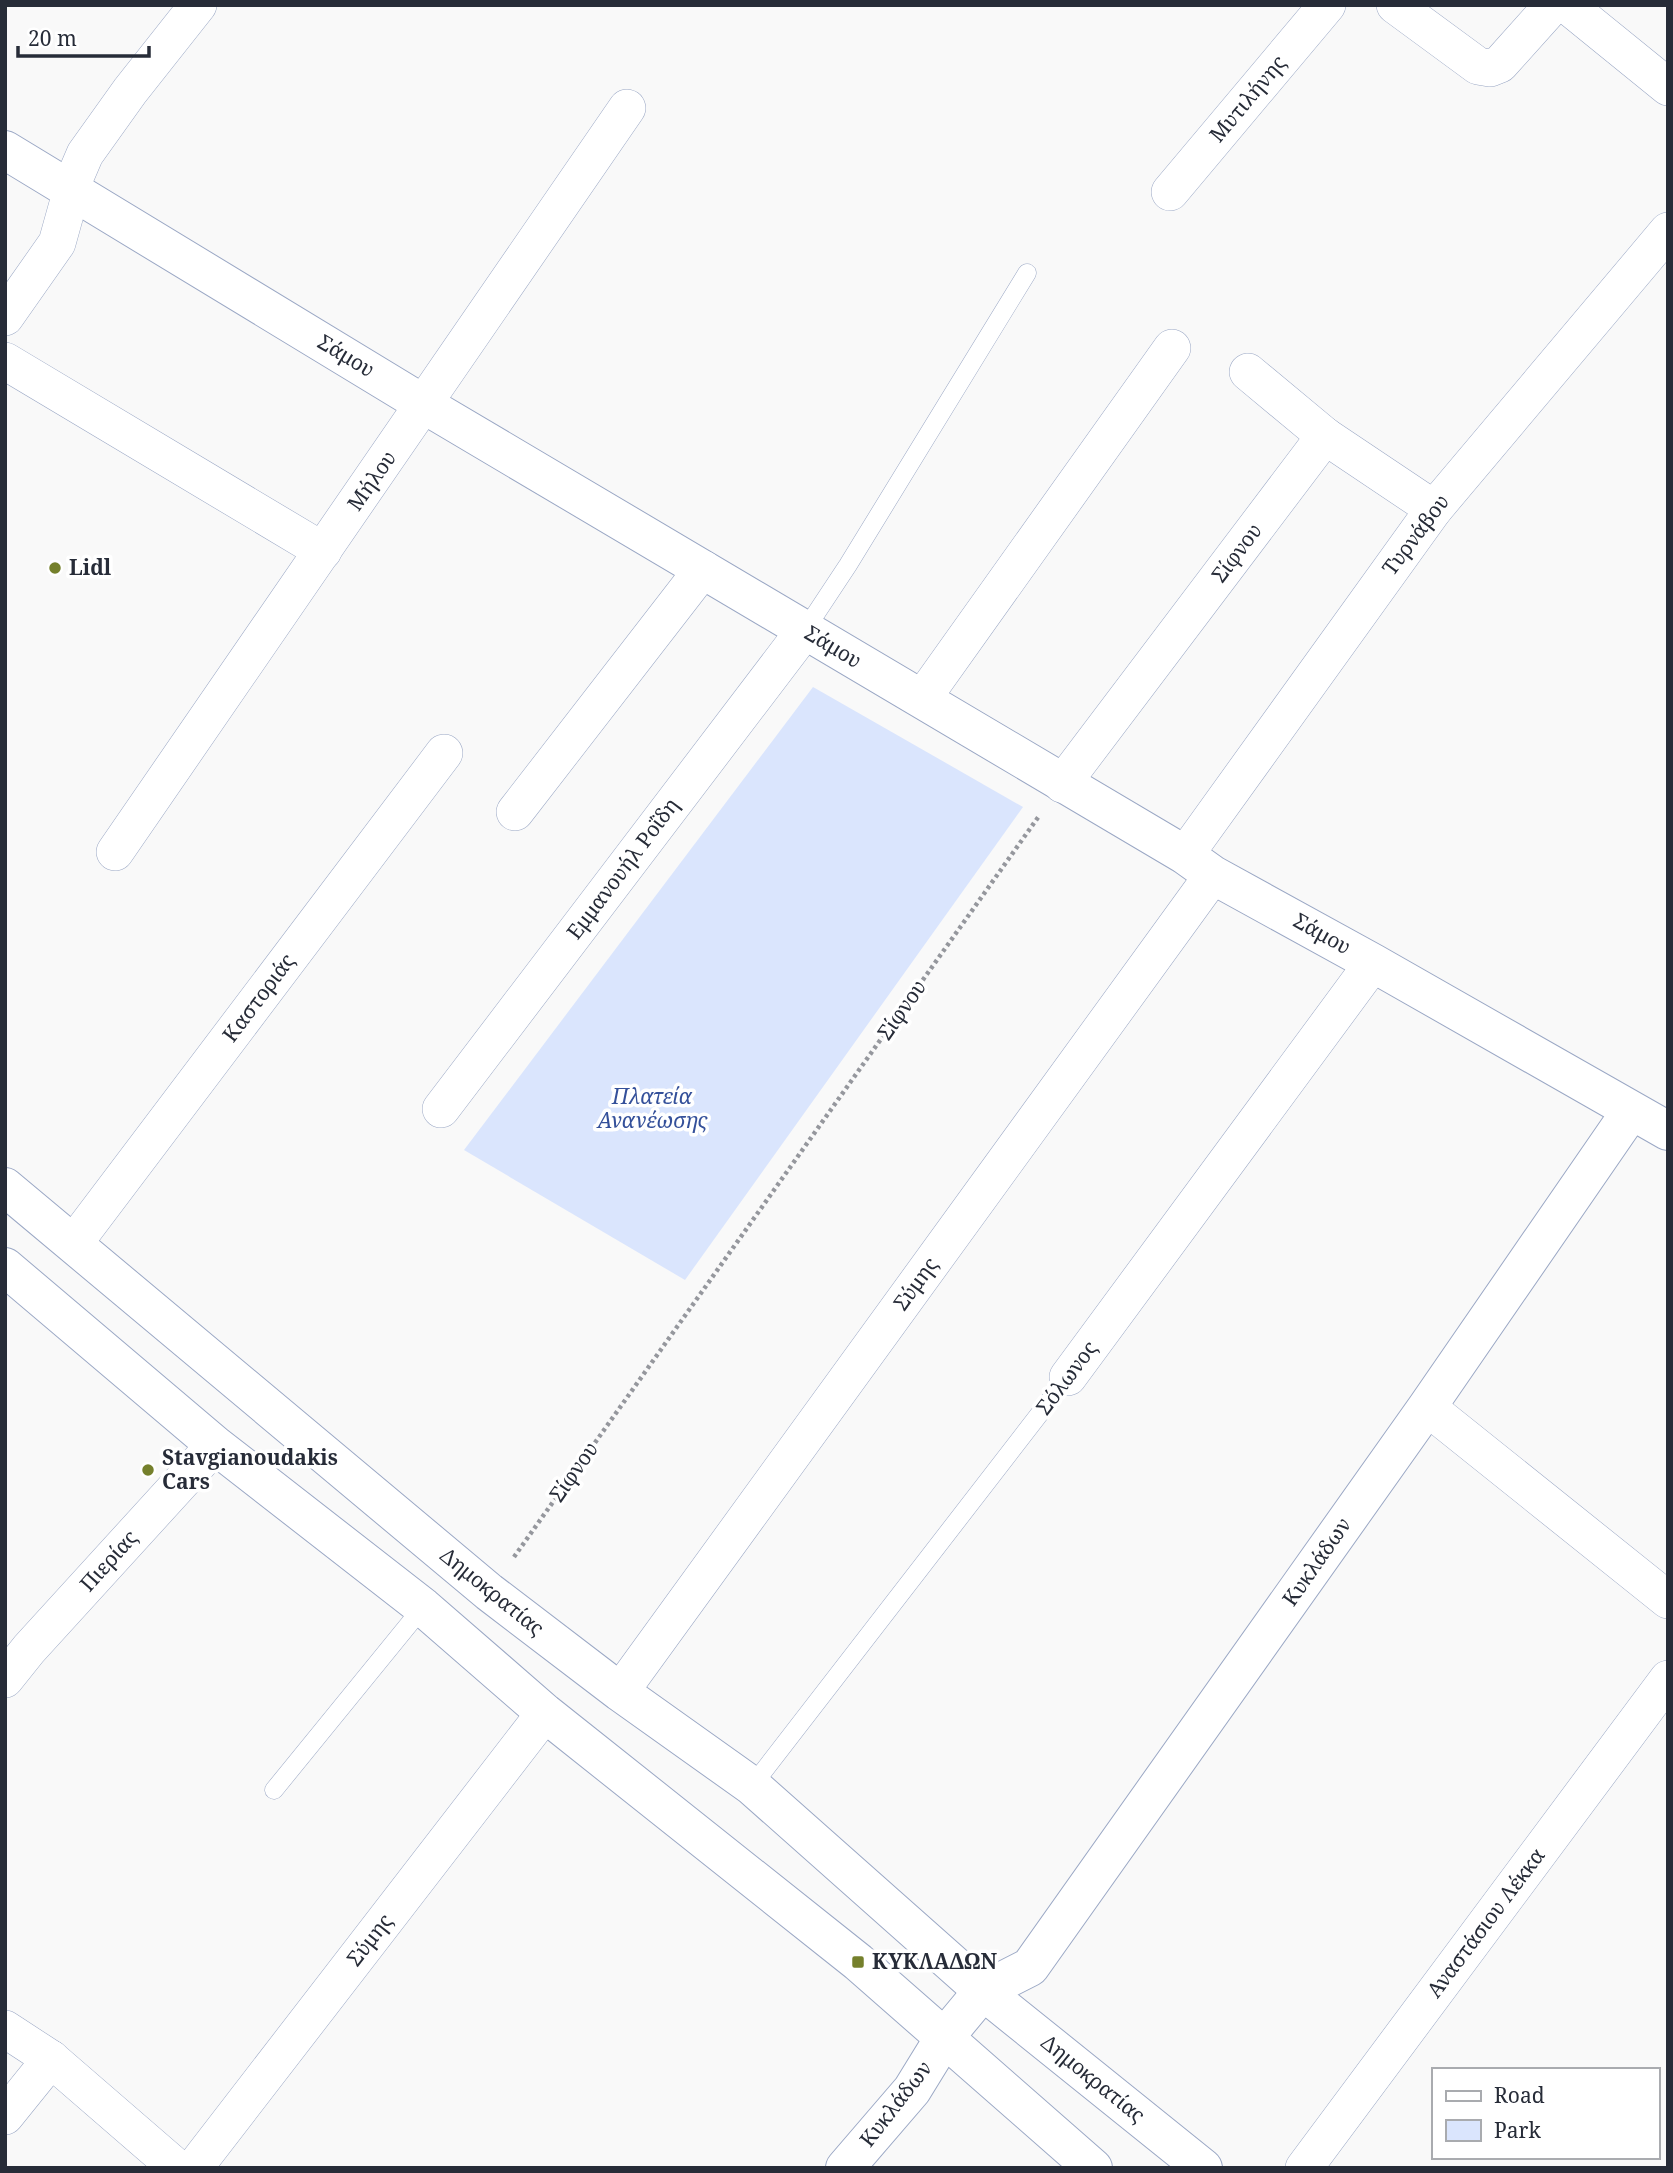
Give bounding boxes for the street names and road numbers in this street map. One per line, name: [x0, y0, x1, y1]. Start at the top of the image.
street label: Μυτιλήνης: [1203, 49, 1292, 148]
street label: Σάμου: [313, 327, 380, 383]
street label: Μήλου: [340, 445, 402, 516]
street label: Τυρνάβου: [1376, 488, 1455, 581]
street label: Σίφνου: [1205, 517, 1268, 588]
street label: Σάμου: [800, 618, 867, 674]
street label: Εμμανουήλ Ροΐδη: [560, 792, 685, 945]
street label: Σάμου: [1289, 906, 1356, 960]
street label: Καστοριάς: [216, 947, 301, 1047]
street label: Σίφνου: [870, 974, 932, 1045]
street label: Σύμης: [886, 1251, 944, 1316]
street label: Σόλωνος: [1029, 1335, 1103, 1420]
street label: Σίφνου: [542, 1436, 604, 1507]
street label: Κυκλάδων: [1276, 1512, 1357, 1611]
street label: Πιερίας: [73, 1524, 143, 1597]
street label: Δημοκρατίας: [435, 1541, 550, 1642]
street label: Αναστάσιου Λέκκα: [1420, 1842, 1551, 2003]
street label: Σύμης: [340, 1907, 398, 1971]
street label: Δημοκρατίας: [1036, 2028, 1151, 2129]
street label: Κυκλάδων: [853, 2055, 938, 2152]

